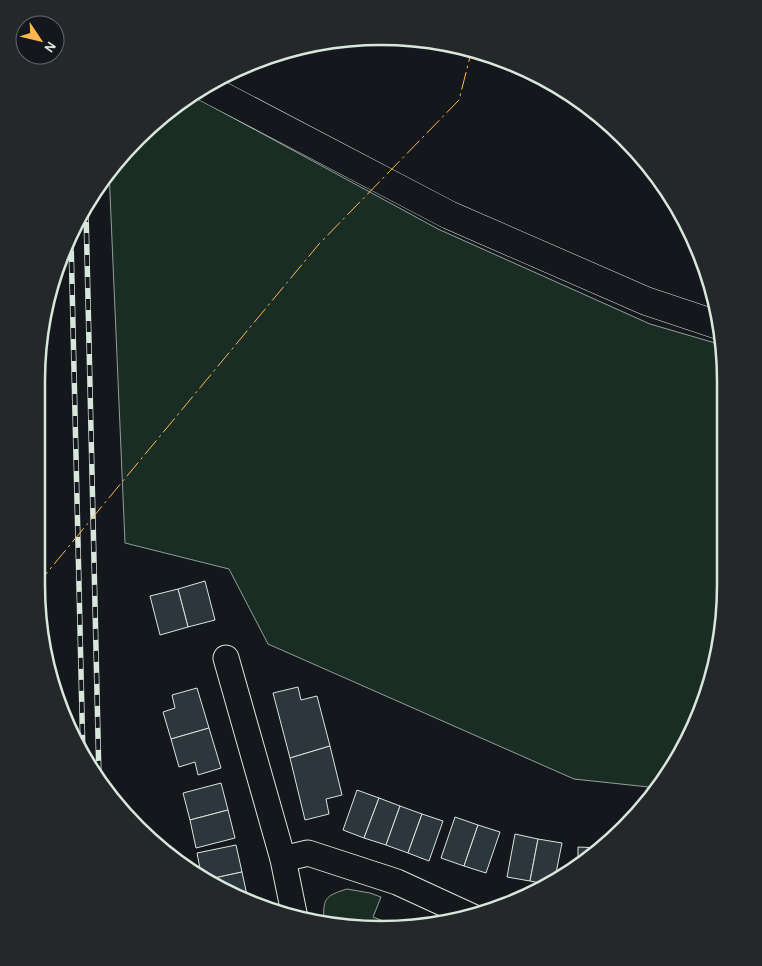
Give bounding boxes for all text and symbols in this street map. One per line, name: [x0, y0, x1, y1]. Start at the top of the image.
north arrow: [15, 15, 65, 65]
text: N: [41, 39, 58, 55]

